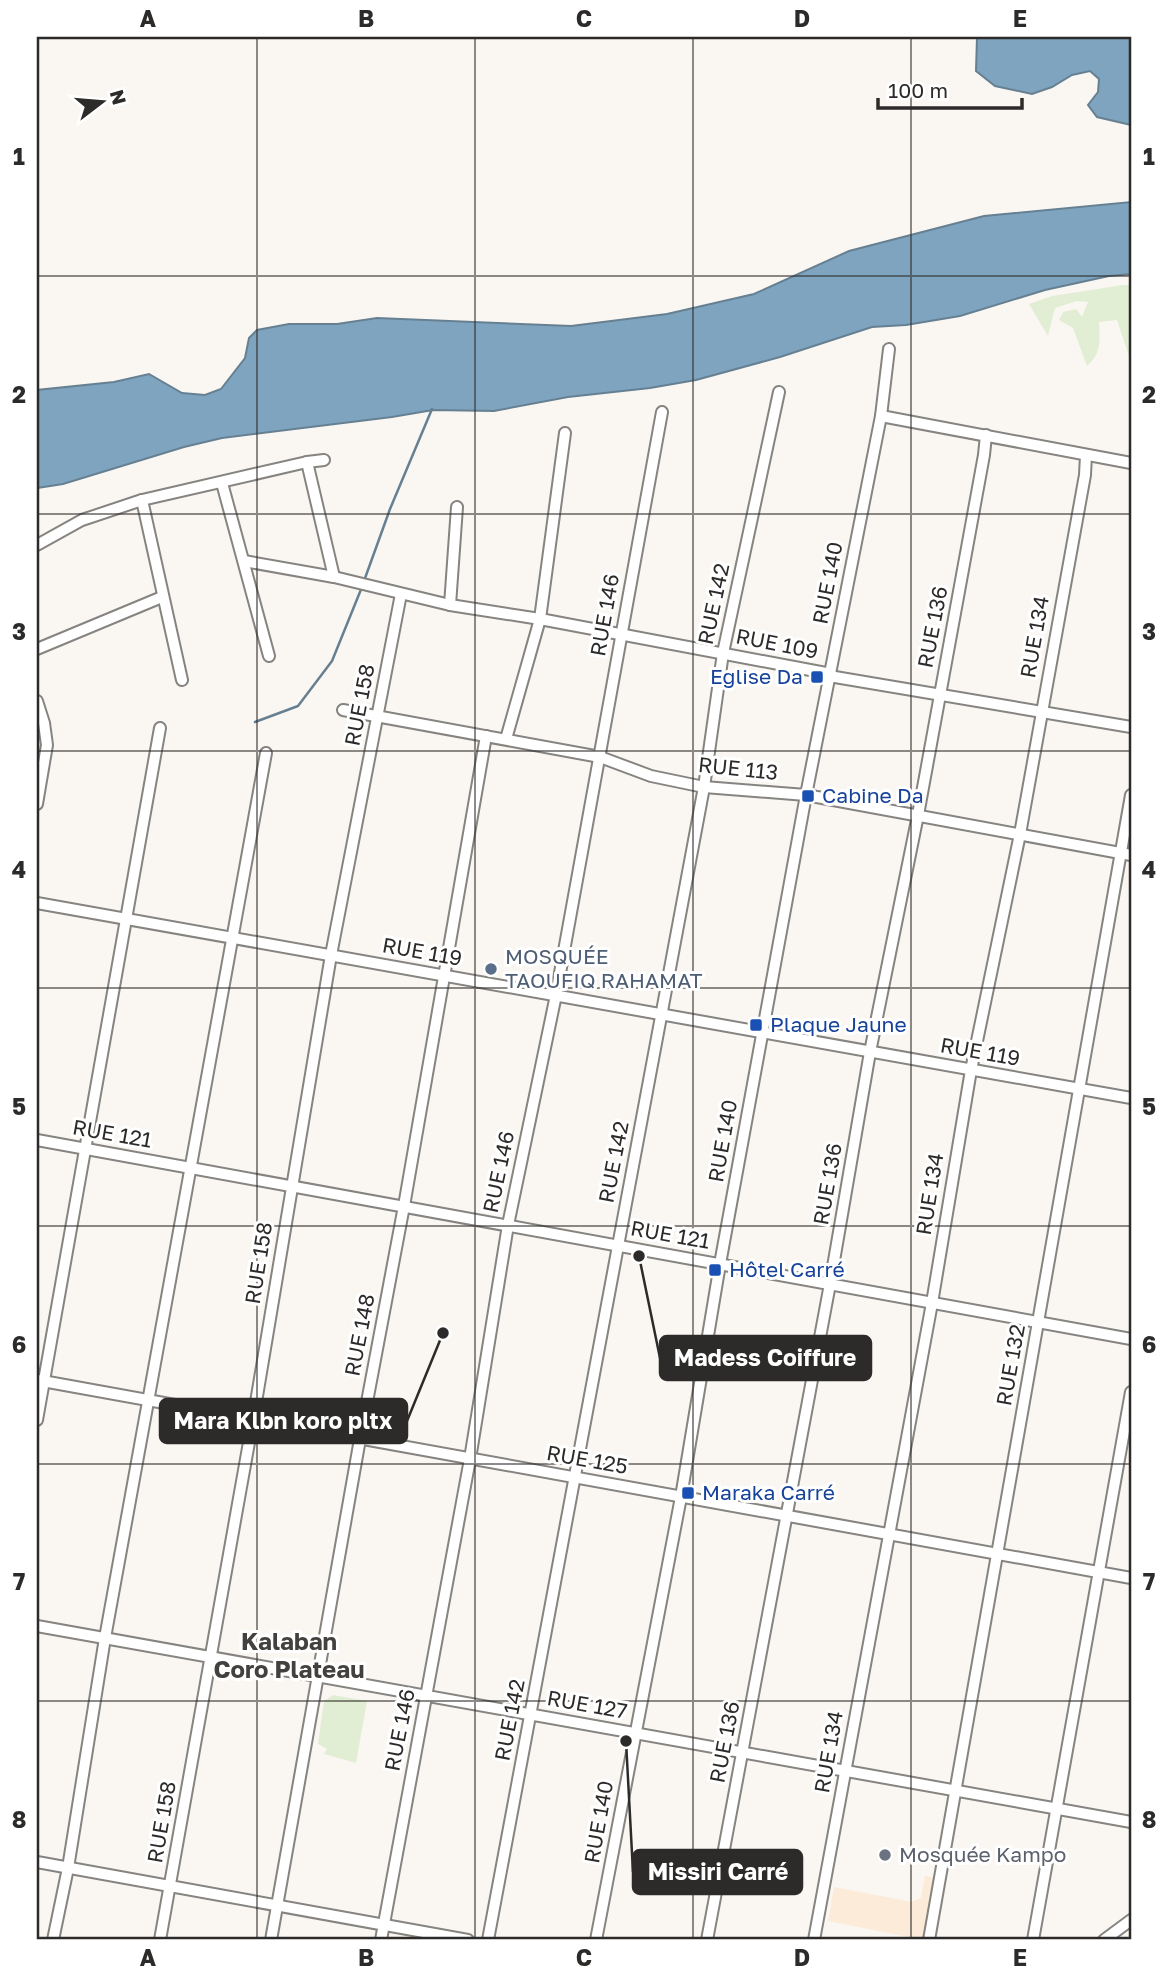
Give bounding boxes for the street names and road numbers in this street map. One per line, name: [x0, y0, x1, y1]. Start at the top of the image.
street label: RUE 140: [806, 539, 848, 626]
street label: RUE 142: [692, 561, 734, 647]
street label: RUE 146: [584, 572, 624, 658]
street label: RUE 136: [911, 584, 953, 670]
street label: RUE 134: [1014, 594, 1054, 680]
street label: RUE 109: [734, 622, 821, 664]
street label: RUE 158: [338, 662, 380, 748]
street label: RUE 113: [697, 751, 779, 785]
street label: RUE 119: [380, 931, 464, 971]
street label: RUE 119: [938, 1031, 1022, 1071]
street label: RUE 140: [702, 1097, 742, 1184]
street label: RUE 121: [71, 1113, 154, 1153]
street label: RUE 142: [592, 1119, 634, 1205]
street label: RUE 146: [477, 1128, 519, 1215]
street label: RUE 136: [807, 1141, 847, 1227]
street label: RUE 134: [910, 1151, 948, 1237]
street label: RUE 121: [629, 1214, 712, 1254]
street label: RUE 158: [239, 1220, 277, 1306]
street label: RUE 148: [338, 1291, 380, 1378]
street label: RUE 132: [990, 1322, 1030, 1408]
street label: RUE 125: [545, 1439, 630, 1479]
street label: RUE 142: [488, 1677, 530, 1763]
street label: RUE 127: [545, 1684, 629, 1724]
street label: RUE 146: [378, 1687, 420, 1773]
street label: RUE 136: [703, 1699, 745, 1785]
street label: RUE 134: [808, 1709, 848, 1795]
street label: RUE 140: [578, 1778, 618, 1865]
street label: RUE 158: [141, 1779, 181, 1865]

